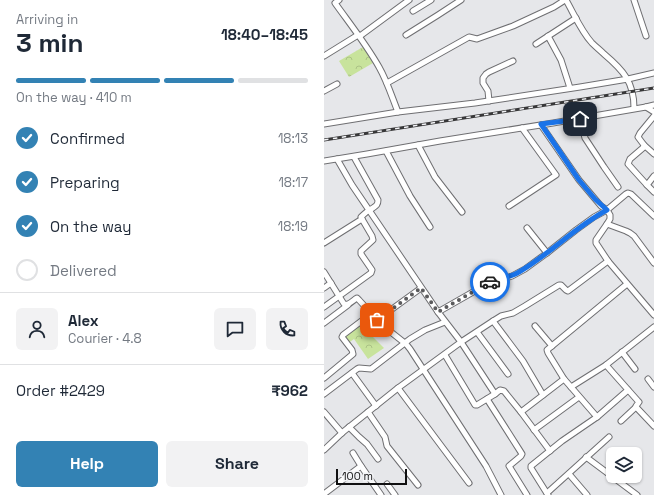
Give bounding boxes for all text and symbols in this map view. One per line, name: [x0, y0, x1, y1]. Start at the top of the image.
text: Arriving in: [16, 11, 78, 28]
text: 18:40–18:45: [221, 25, 308, 44]
text: 3 min: [16, 26, 84, 60]
text: On the way · 410 m: [16, 89, 132, 106]
pin: [563, 102, 597, 136]
icon: home: [569, 108, 591, 130]
icon: check: [16, 127, 38, 149]
text: Confirmed: [50, 129, 125, 148]
text: 18:13: [278, 130, 308, 147]
icon: check: [16, 171, 38, 193]
text: Preparing: [50, 173, 120, 192]
text: 18:17: [278, 174, 308, 191]
icon: check: [16, 215, 38, 237]
text: On the way: [50, 217, 131, 236]
text: 18:19: [278, 218, 308, 235]
text: Delivered: [50, 261, 117, 280]
courier: [470, 262, 510, 302]
icon: car: [479, 271, 501, 293]
pin: [360, 303, 394, 337]
button: person: [16, 308, 58, 350]
button: chat: [214, 308, 256, 350]
button: phone: [266, 308, 308, 350]
icon: bag: [366, 309, 388, 331]
text: Alex: [68, 311, 99, 330]
text: Courier · 4.8: [68, 330, 142, 347]
text: Order #2429: [16, 381, 105, 400]
text: ₹962: [271, 381, 308, 400]
button: Help: [16, 441, 158, 487]
button: Share: [166, 441, 308, 487]
map controls: [606, 447, 642, 483]
button: layers: [606, 447, 642, 483]
scale bar: [336, 467, 407, 486]
text: 100 m: [342, 469, 373, 483]

